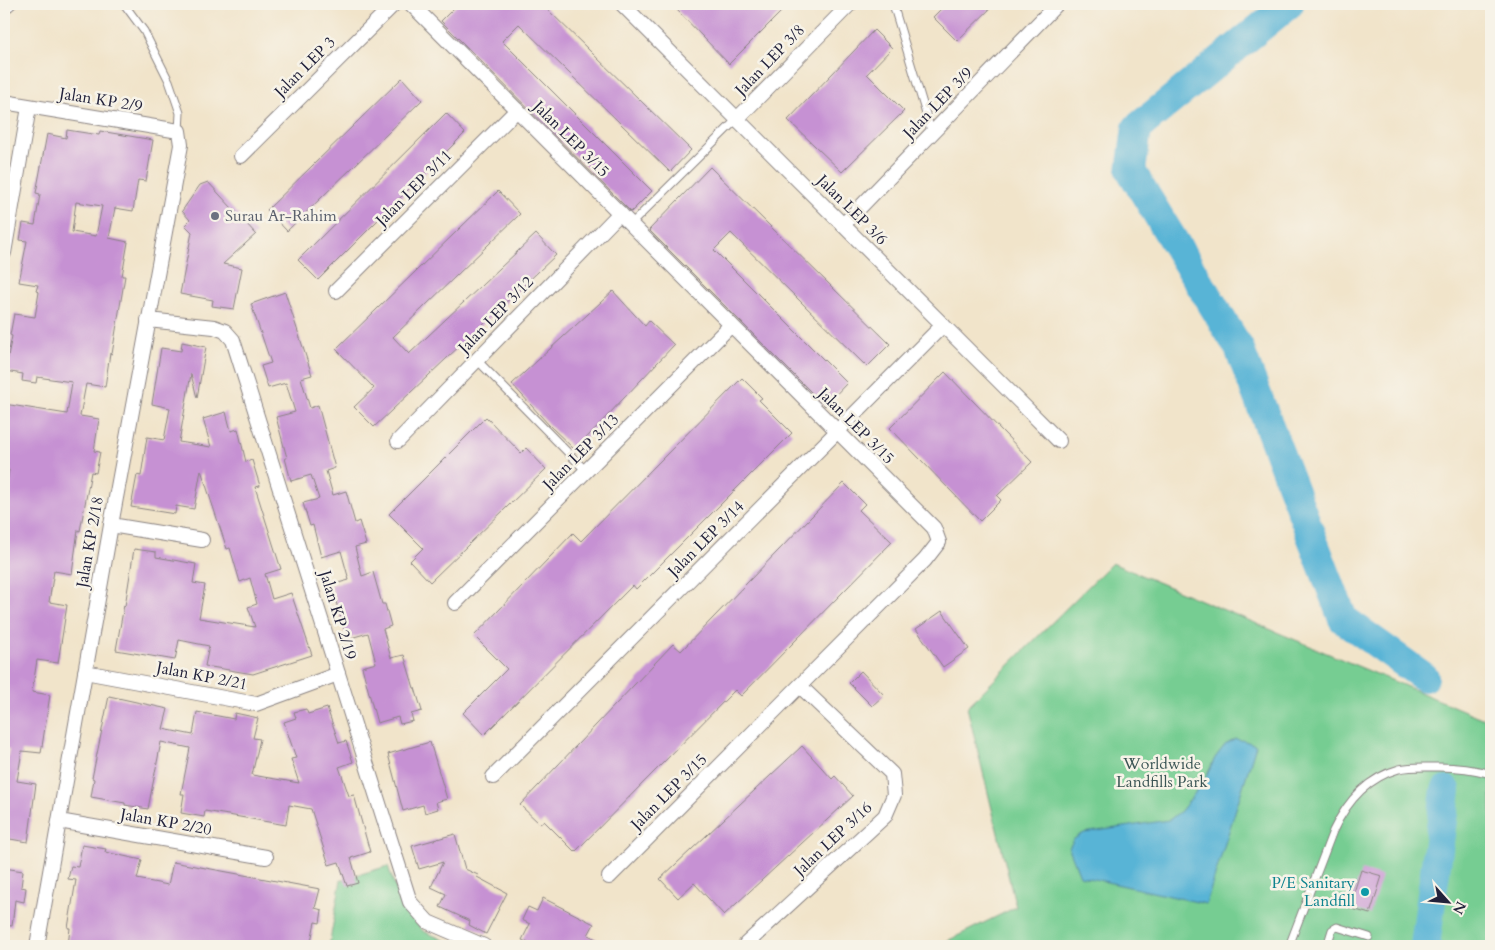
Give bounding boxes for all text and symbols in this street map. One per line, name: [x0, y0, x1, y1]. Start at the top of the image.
street label: Jalan LEP 3/8: [729, 19, 810, 102]
street label: Jalan LEP 3: [268, 32, 340, 104]
street label: Jalan LEP 3/9: [897, 62, 978, 145]
street label: Jalan KP 2/9: [56, 82, 144, 117]
street label: Jalan LEP 3/15: [527, 95, 614, 182]
street label: Jalan LEP 3/11: [370, 145, 457, 232]
street label: Jalan LEP 3/6: [810, 168, 892, 250]
place label: Surau Ar-Rahim: [225, 205, 337, 227]
marker: Surau Ar-Rahim: [209, 210, 221, 222]
street label: Jalan LEP 3/12: [452, 271, 539, 360]
street label: Jalan LEP 3/15: [812, 382, 899, 469]
street label: Jalan LEP 3/13: [537, 409, 624, 496]
street label: Jalan KP 2/18: [71, 495, 109, 591]
street label: Jalan LEP 3/14: [662, 496, 749, 583]
street label: Jalan KP 2/19: [313, 566, 362, 662]
street label: Jalan KP 2/21: [153, 656, 249, 696]
street label: Jalan LEP 3/15: [625, 749, 712, 836]
park label: Worldwide Landfills Park: [1116, 753, 1208, 793]
street label: Jalan LEP 3/16: [788, 797, 877, 882]
street label: Jalan KP 2/20: [117, 803, 213, 841]
place label: P/E Sanitary Landfill: [1271, 872, 1356, 912]
north arrow: [1422, 878, 1472, 928]
marker: P/E Sanitary Landfill: [1359, 886, 1371, 898]
text: N: [1448, 898, 1470, 917]

